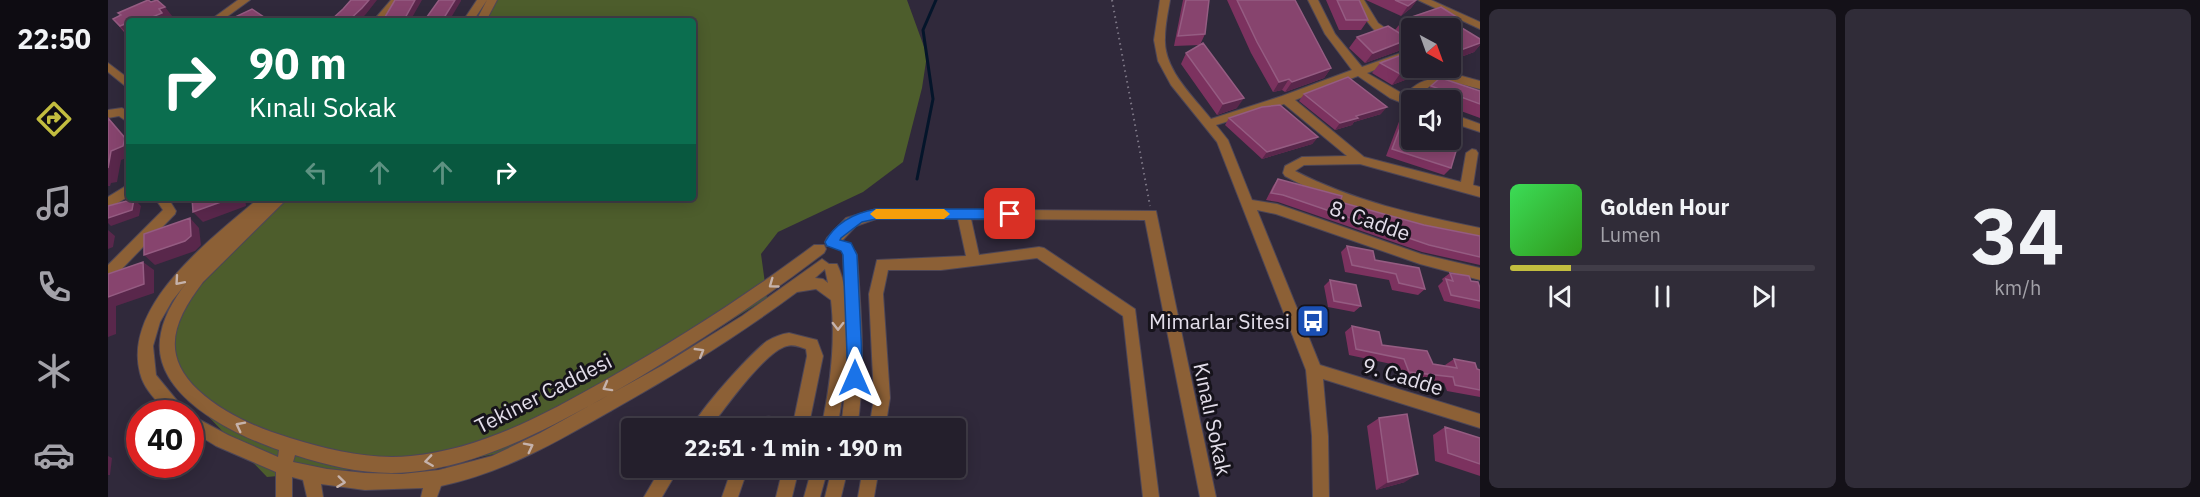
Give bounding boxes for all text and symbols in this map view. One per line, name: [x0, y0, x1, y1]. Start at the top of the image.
north arrow: [1401, 18, 1461, 78]
map controls: [1401, 18, 1461, 150]
text: 22:50: [17, 21, 91, 56]
text: 90 m: [249, 36, 347, 91]
icon: right: [150, 42, 228, 120]
text: Kınalı Sokak: [249, 89, 396, 124]
button: sound: [1401, 90, 1461, 150]
icon: directions: [33, 98, 75, 140]
icon: left: [300, 156, 333, 189]
icon: ahead: [363, 156, 396, 189]
icon: ahead: [426, 156, 459, 189]
icon: right: [489, 156, 522, 189]
icon: music: [33, 182, 75, 224]
text: 34: [1971, 184, 2065, 285]
pin: [984, 188, 1035, 239]
text: Golden Hour: [1600, 192, 1729, 221]
street label: 8. Cadde: [1326, 193, 1414, 247]
icon: arrive: [993, 197, 1026, 230]
text: Lumen: [1600, 221, 1661, 248]
icon: phone: [33, 266, 75, 308]
one-way arrow: [175, 274, 186, 285]
text: km/h: [1994, 274, 2041, 301]
one-way arrow: [768, 277, 779, 288]
icon: previous: [1544, 280, 1577, 313]
icon: pause: [1646, 280, 1679, 313]
icon: next: [1747, 280, 1780, 313]
bus stop icon: Mimarlar Sitesi: [1295, 303, 1331, 339]
place label: Mimarlar Sitesi: [1149, 307, 1290, 335]
one-way arrow: [832, 321, 844, 330]
street label: Tekiner Caddesi: [470, 346, 616, 440]
position arrow: [823, 346, 887, 410]
one-way arrow: [694, 348, 704, 360]
icon: climate: [33, 350, 75, 392]
street label: 9. Cadde: [1359, 350, 1447, 402]
street label: Kınalı Sokak: [1187, 360, 1239, 478]
one-way arrow: [603, 380, 614, 392]
speed limit sign: 40: [126, 400, 204, 478]
one-way arrow: [235, 422, 246, 434]
text: 22:51 · 1 min · 190 m: [684, 433, 903, 462]
icon: car: [33, 434, 75, 476]
one-way arrow: [523, 442, 534, 454]
one-way arrow: [424, 455, 433, 467]
one-way arrow: [336, 475, 345, 487]

